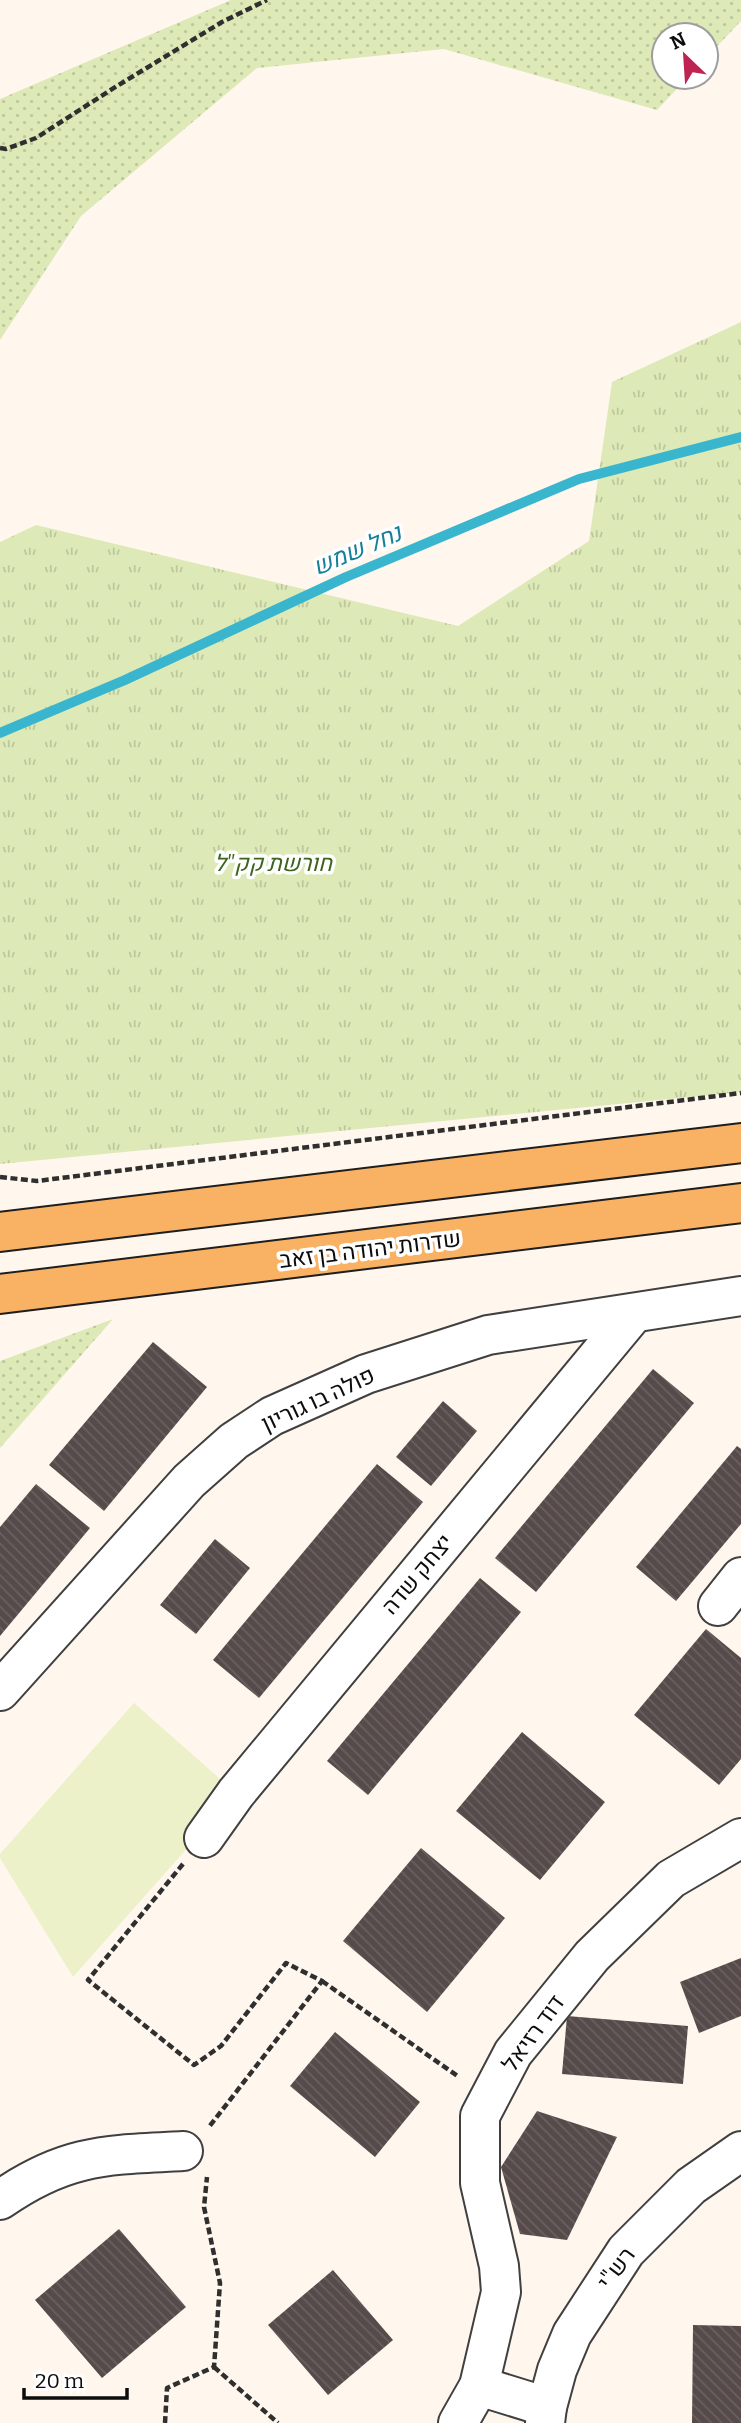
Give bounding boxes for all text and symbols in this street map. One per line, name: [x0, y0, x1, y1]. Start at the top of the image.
north arrow: [650, 21, 720, 91]
text: N: [667, 27, 690, 55]
water label: נחל שמש: [308, 518, 408, 581]
park label: חורשת קק"ל: [214, 849, 333, 877]
street label: שדרות יהודה בן זאב: [277, 1224, 463, 1274]
street label: פולה בו גוריון: [257, 1361, 379, 1437]
street label: יצחק שדה: [375, 1528, 459, 1620]
street label: דוד רזיאל: [496, 1989, 570, 2077]
street label: רש"י: [591, 2241, 641, 2295]
scale bar: [24, 2356, 128, 2400]
text: 20 m: [35, 2368, 84, 2394]

